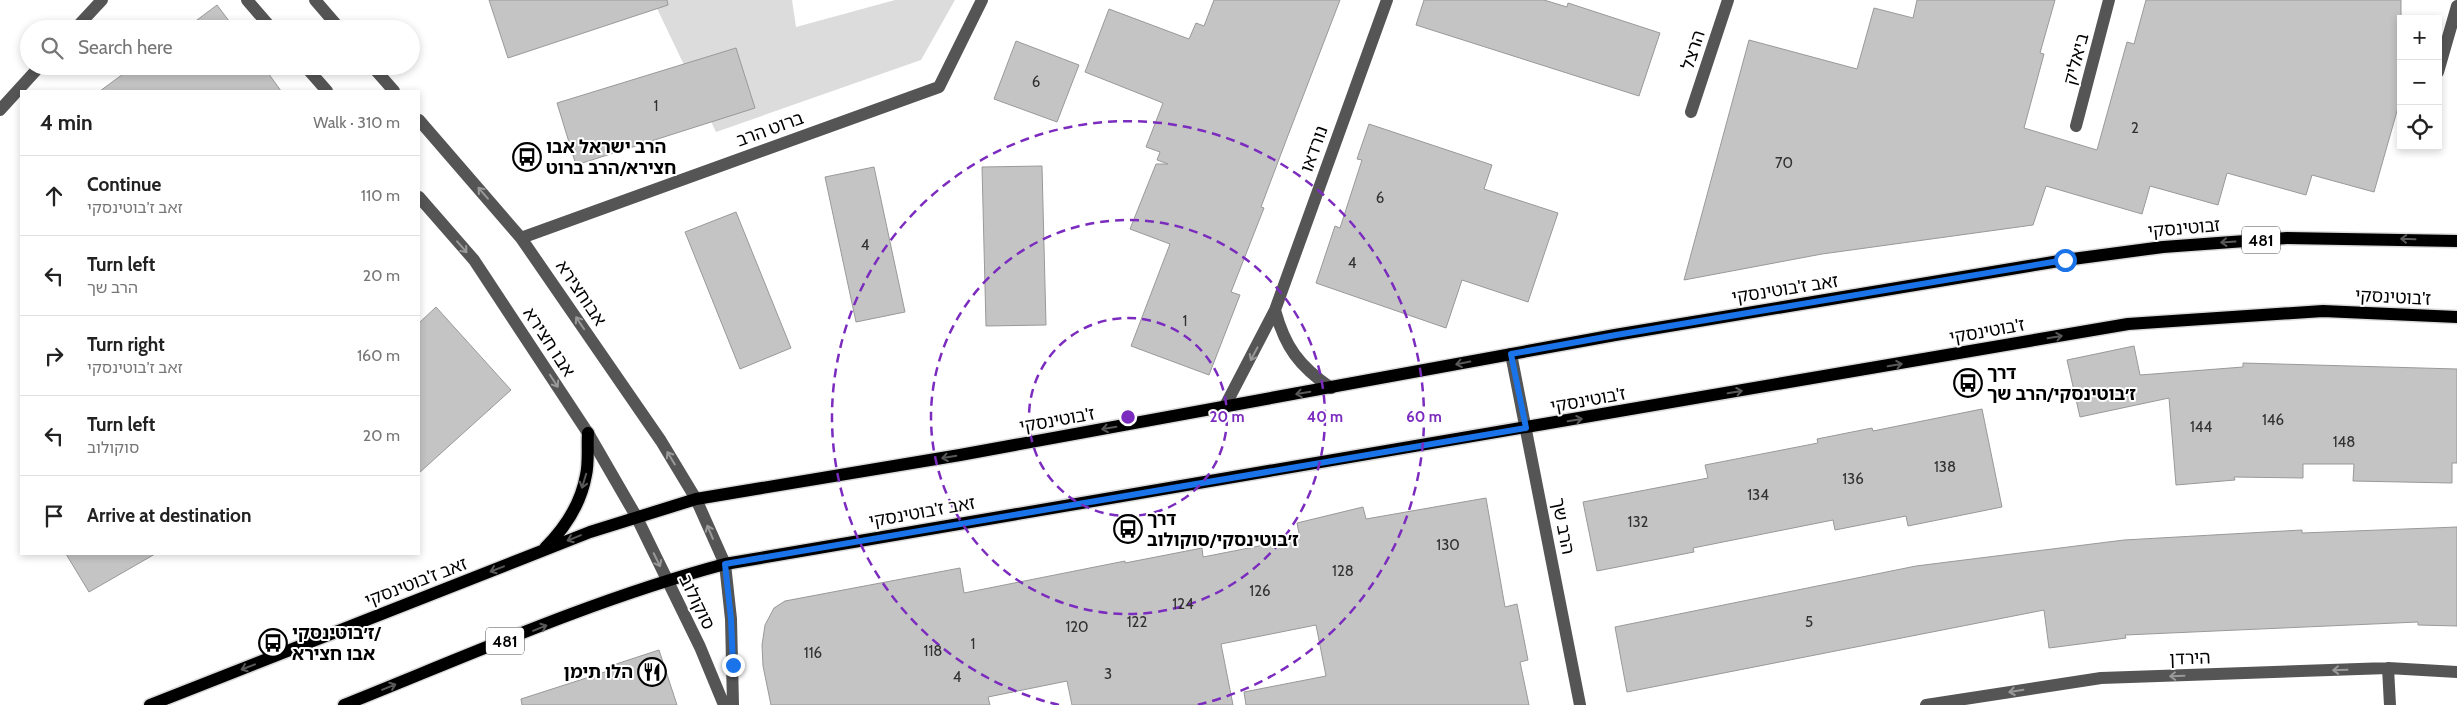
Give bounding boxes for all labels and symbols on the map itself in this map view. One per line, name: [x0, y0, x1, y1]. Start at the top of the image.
street label: הרצל: [1676, 28, 1710, 72]
street label: ביאליק: [2059, 31, 2093, 87]
house number: 6: [1032, 73, 1040, 91]
house number: 1: [654, 97, 658, 115]
street label: ברוט הרב: [733, 107, 807, 151]
house number: 2: [2131, 119, 2139, 137]
street label: נורדאו: [1295, 123, 1333, 175]
place label: הרב ישראל אבו חצירא/הרב ברוט: [546, 136, 676, 179]
bus stop icon: הרב ישראל אבו חצירא/הרב ברוט: [512, 142, 542, 172]
house number: 70: [1775, 154, 1793, 172]
one-way arrow: [477, 187, 488, 200]
house number: 6: [1376, 189, 1384, 207]
street label: זבוטינסקי: [2147, 214, 2221, 242]
road number: 481: [2242, 226, 2280, 254]
one-way arrow: [2401, 234, 2417, 244]
house number: 4: [861, 236, 870, 254]
one-way arrow: [2221, 237, 2237, 247]
one-way arrow: [457, 240, 468, 253]
route start: [2054, 249, 2077, 272]
house number: 4: [1348, 254, 1357, 272]
street label: אבוחצירא: [551, 256, 611, 330]
street label: זאב ז'בוטינסקי: [1730, 270, 1840, 308]
street label: ז'בוטינסקי: [2354, 284, 2432, 310]
street label: אבו חצירא: [518, 303, 580, 381]
house number: 1: [1183, 312, 1187, 330]
street label: ז'בוטינסקי: [1948, 314, 2026, 348]
one-way arrow: [575, 316, 585, 330]
one-way arrow: [2047, 332, 2063, 342]
one-way arrow: [1249, 346, 1259, 361]
one-way arrow: [1456, 359, 1472, 369]
one-way arrow: [1886, 359, 1902, 369]
place label: דרך ז׳בוטינסקי/הרב שך: [1987, 362, 2136, 405]
bus stop icon: דרך ז׳בוטינסקי/הרב שך: [1953, 368, 1983, 398]
one-way arrow: [548, 374, 559, 388]
street label: ז'בוטינסקי: [1549, 383, 1627, 417]
one-way arrow: [1726, 387, 1742, 397]
one-way arrow: [1296, 389, 1312, 398]
street label: ז'בוטינסקי: [1018, 403, 1096, 437]
centre of rings: [1119, 408, 1137, 426]
text: 20 m: [1210, 408, 1244, 426]
text: 40 m: [1307, 408, 1343, 426]
text: 60 m: [1406, 408, 1442, 426]
house number: 146: [2262, 411, 2284, 429]
one-way arrow: [1566, 415, 1582, 425]
house number: 144: [2190, 418, 2212, 436]
one-way arrow: [1102, 424, 1118, 434]
house number: 148: [2333, 433, 2355, 451]
one-way arrow: [666, 451, 676, 465]
one-way arrow: [942, 452, 958, 462]
house number: 138: [1934, 458, 1956, 476]
house number: 136: [1842, 470, 1864, 488]
one-way arrow: [579, 473, 589, 489]
house number: 134: [1747, 486, 1769, 504]
street label: זאב ז'בוטינסקי: [867, 492, 977, 532]
street label: הרב שך: [1547, 496, 1579, 556]
place label: דרך ז׳בוטינסקי/סוקולוב: [1147, 508, 1299, 551]
house number: 132: [1628, 513, 1649, 531]
bus stop icon: דרך ז׳בוטינסקי/סוקולוב: [1113, 514, 1143, 544]
one-way arrow: [705, 525, 715, 540]
one-way arrow: [566, 535, 581, 544]
house number: 130: [1436, 536, 1460, 554]
street label: זאב ז'בוטינסקי: [362, 552, 470, 612]
one-way arrow: [653, 552, 662, 567]
house number: 128: [1332, 562, 1354, 580]
one-way arrow: [489, 565, 505, 574]
street label: סוקולוב: [674, 571, 720, 633]
house number: 126: [1249, 582, 1271, 600]
house number: 124: [1172, 595, 1194, 613]
house number: 122: [1127, 613, 1147, 631]
house number: 5: [1805, 613, 1813, 631]
house number: 120: [1065, 618, 1089, 636]
place label: ז׳בוטינסקי/ אבו חצירא: [292, 622, 381, 665]
one-way arrow: [532, 622, 547, 632]
road number: 481: [486, 627, 524, 654]
bus stop icon: ז׳בוטינסקי/ אבו חצירא: [258, 628, 288, 658]
house number: 1: [971, 635, 975, 653]
house number: 118: [924, 642, 942, 660]
house number: 116: [804, 644, 822, 662]
street label: הירדן: [2169, 646, 2211, 670]
route end: [722, 654, 745, 677]
restaurant icon: הלו תימן: [637, 657, 667, 687]
place label: הלו תימן: [564, 661, 633, 683]
one-way arrow: [240, 663, 256, 672]
house number: 3: [1104, 665, 1112, 683]
one-way arrow: [2332, 665, 2348, 675]
house number: 4: [953, 668, 962, 686]
one-way arrow: [2169, 671, 2185, 680]
one-way arrow: [381, 682, 396, 691]
one-way arrow: [2008, 687, 2024, 697]

